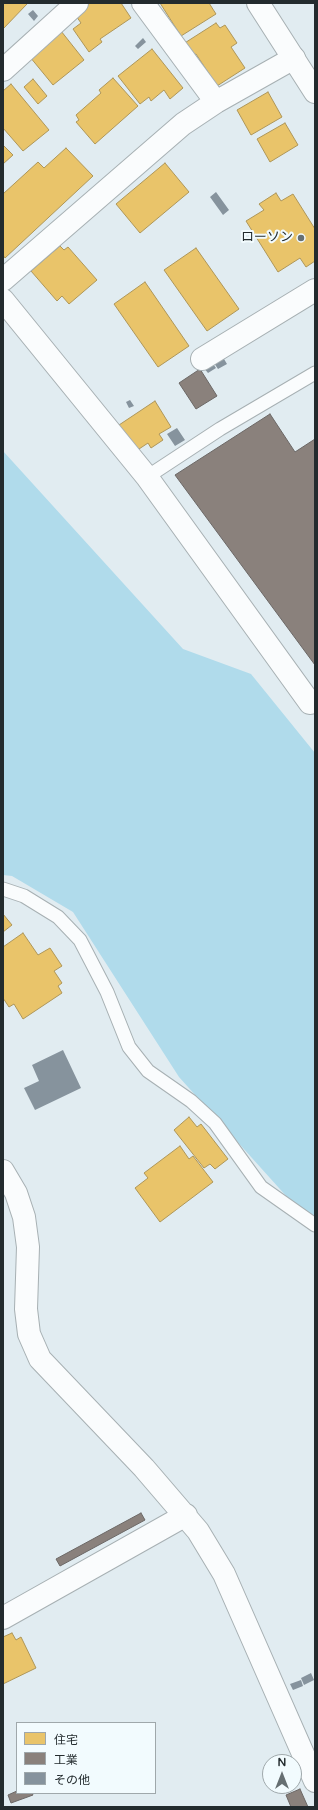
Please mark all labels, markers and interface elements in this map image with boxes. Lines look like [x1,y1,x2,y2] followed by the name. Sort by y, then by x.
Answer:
[241,230,293,246] place label: ローソン
[296,233,306,243] marker: ローソン
[16,1722,156,1794] legend
[54,1733,78,1747] text: 住宅
[54,1753,78,1767] text: 工業
[262,1754,302,1794] north arrow
[278,1756,286,1769] text: N
[54,1773,90,1787] text: その他

